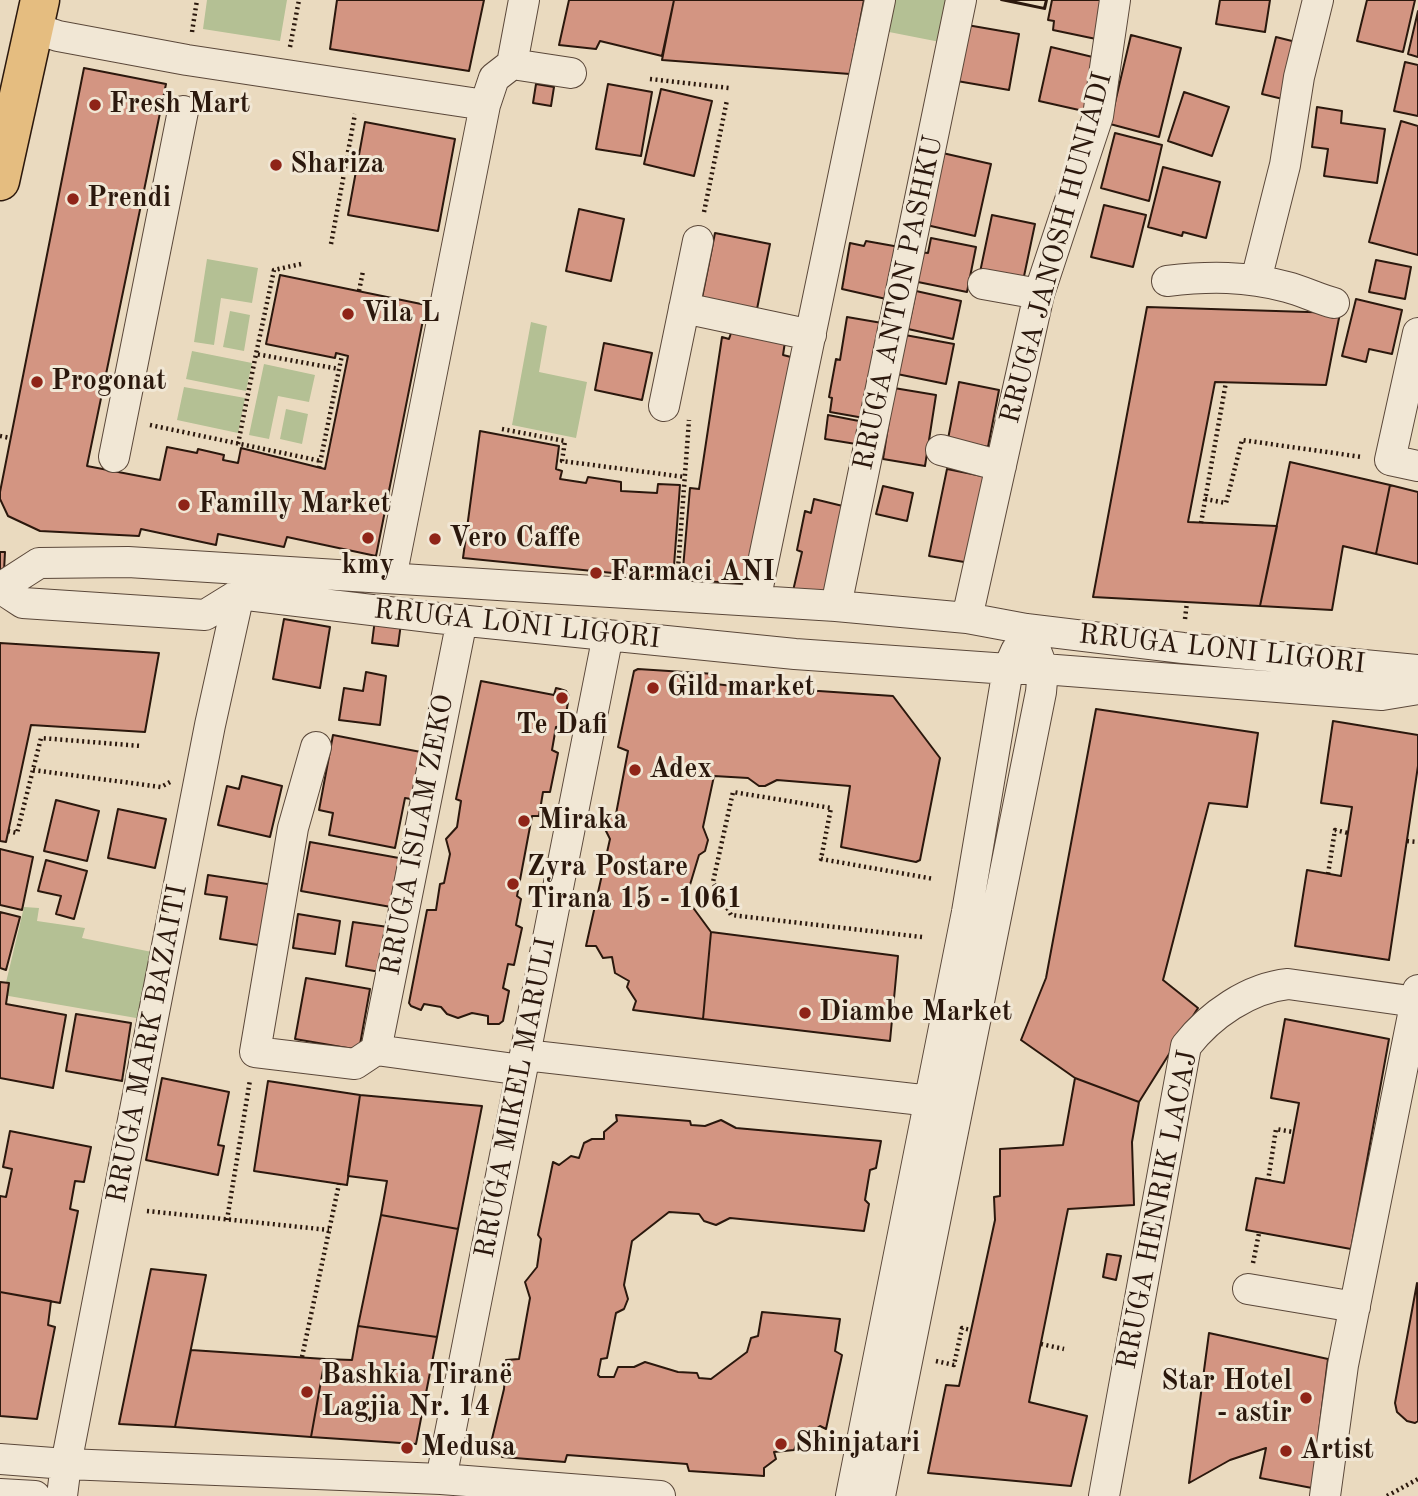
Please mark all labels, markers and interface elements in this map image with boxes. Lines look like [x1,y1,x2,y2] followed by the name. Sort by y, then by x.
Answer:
[994,69,1120,427] street label: RRUGA JANOSH HUNIADI
[109,88,250,122] place label: Fresh Mart
[87,97,103,113] marker: Fresh Mart
[847,133,951,473] street label: RRUGA ANTON PASHKU
[290,148,385,182] place label: Shariza
[268,157,284,173] marker: Shariza
[87,182,171,216] place label: Prendi
[65,191,81,207] marker: Prendi
[362,297,440,331] place label: Vila L
[340,306,356,322] marker: Vila L
[51,365,167,399] place label: Progonat
[29,374,45,390] marker: Progonat
[198,488,391,522] place label: Familly Market
[176,497,192,513] marker: Familly Market
[449,522,581,556] place label: Vero Caffe
[360,530,376,546] marker: kmy
[427,531,443,547] marker: Vero Caffe
[342,549,394,583] place label: kmy
[610,556,775,590] place label: Farmaci ANI
[588,565,604,581] marker: Farmaci ANI
[372,593,662,657] street label: RRUGA LONI LIGORI
[1077,618,1367,682] street label: RRUGA LONI LIGORI
[667,671,815,705] place label: Gild market
[645,680,661,696] marker: Gild market
[554,690,570,706] marker: Te Dafi
[374,692,462,978] street label: RRUGA ISLAM ZEKO
[516,709,608,743] place label: Te Dafi
[649,753,712,787] place label: Adex
[627,762,643,778] marker: Adex
[538,804,627,838] place label: Miraka
[516,813,532,829] marker: Miraka
[527,851,743,917] place label: Zyra Postare Tirana 15 - 1061
[505,876,521,892] marker: Zyra Postare Tirana 15 - 1061
[101,882,195,1206] street label: RRUGA MARK BAZAITI
[468,935,564,1261] street label: RRUGA MIKEL MARULI
[819,996,1012,1030] place label: Diambe Market
[797,1005,813,1021] marker: Diambe Market
[1111,1048,1205,1372] street label: RRUGA HENRIK LACAJ
[321,1359,512,1425] place label: Bashkia Tiranë Lagjia Nr. 14
[1161,1365,1292,1431] place label: Star Hotel - astir
[299,1384,315,1400] marker: Bashkia Tiranë Lagjia Nr. 14
[1298,1390,1314,1406] marker: Star Hotel - astir
[795,1427,920,1461] place label: Shinjatari
[421,1431,516,1465] place label: Medusa
[1300,1434,1374,1468] place label: Artist
[773,1436,789,1452] marker: Shinjatari
[399,1440,415,1456] marker: Medusa
[1278,1443,1294,1459] marker: Artist

